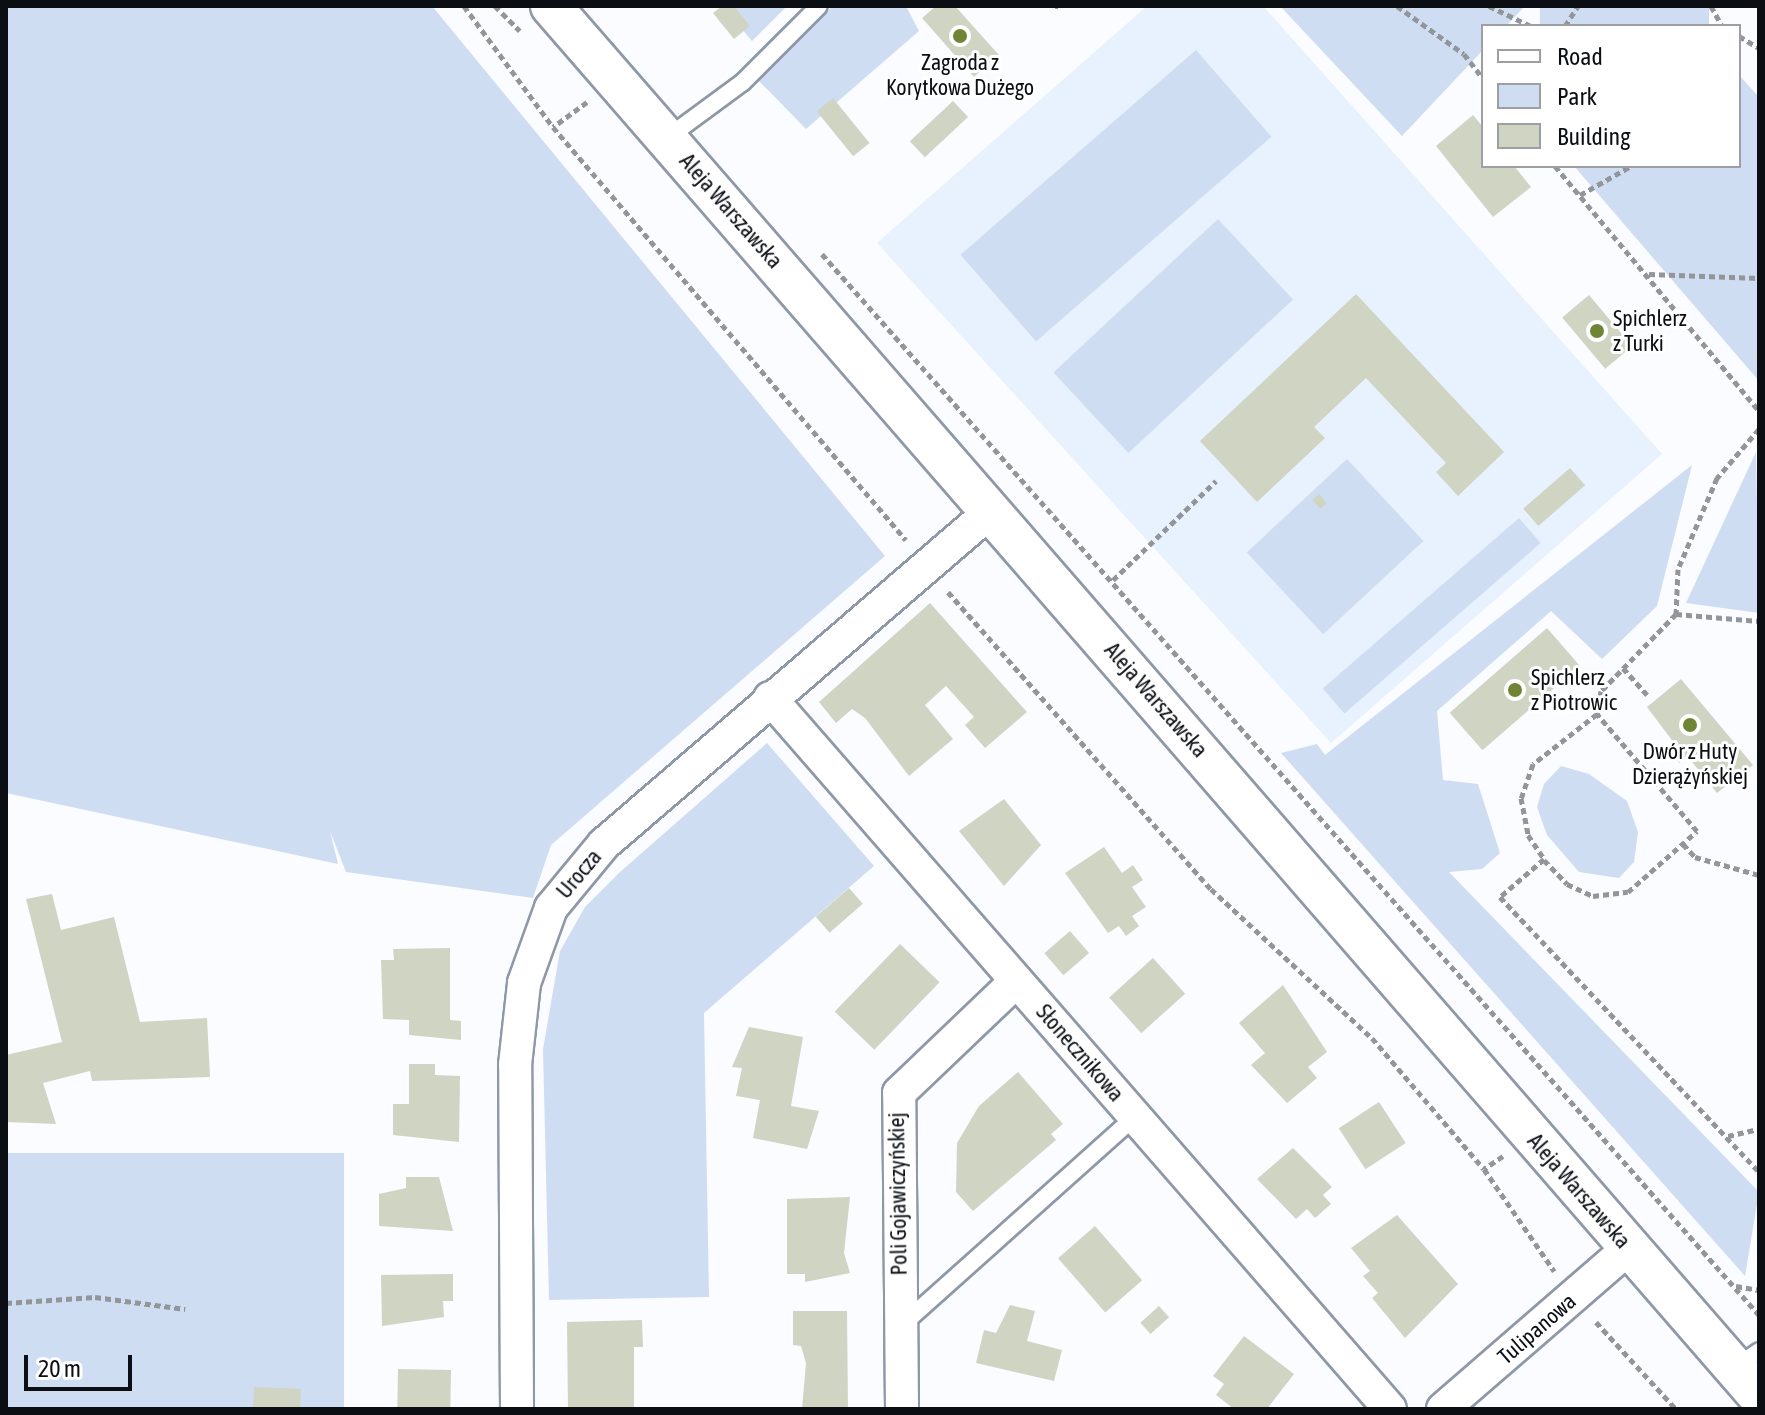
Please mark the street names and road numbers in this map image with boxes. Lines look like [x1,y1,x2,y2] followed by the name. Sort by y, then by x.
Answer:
[674,148,788,274] street label: Aleja Warszawska
[1099,637,1213,763] street label: Aleja Warszawska
[551,844,607,904] street label: Urocza
[1031,999,1129,1107] street label: Słonecznikowa
[883,1112,913,1276] street label: Poli Gojawiczyńskiej
[1522,1128,1636,1254] street label: Aleja Warszawska
[1493,1288,1581,1370] street label: Tulipanowa

